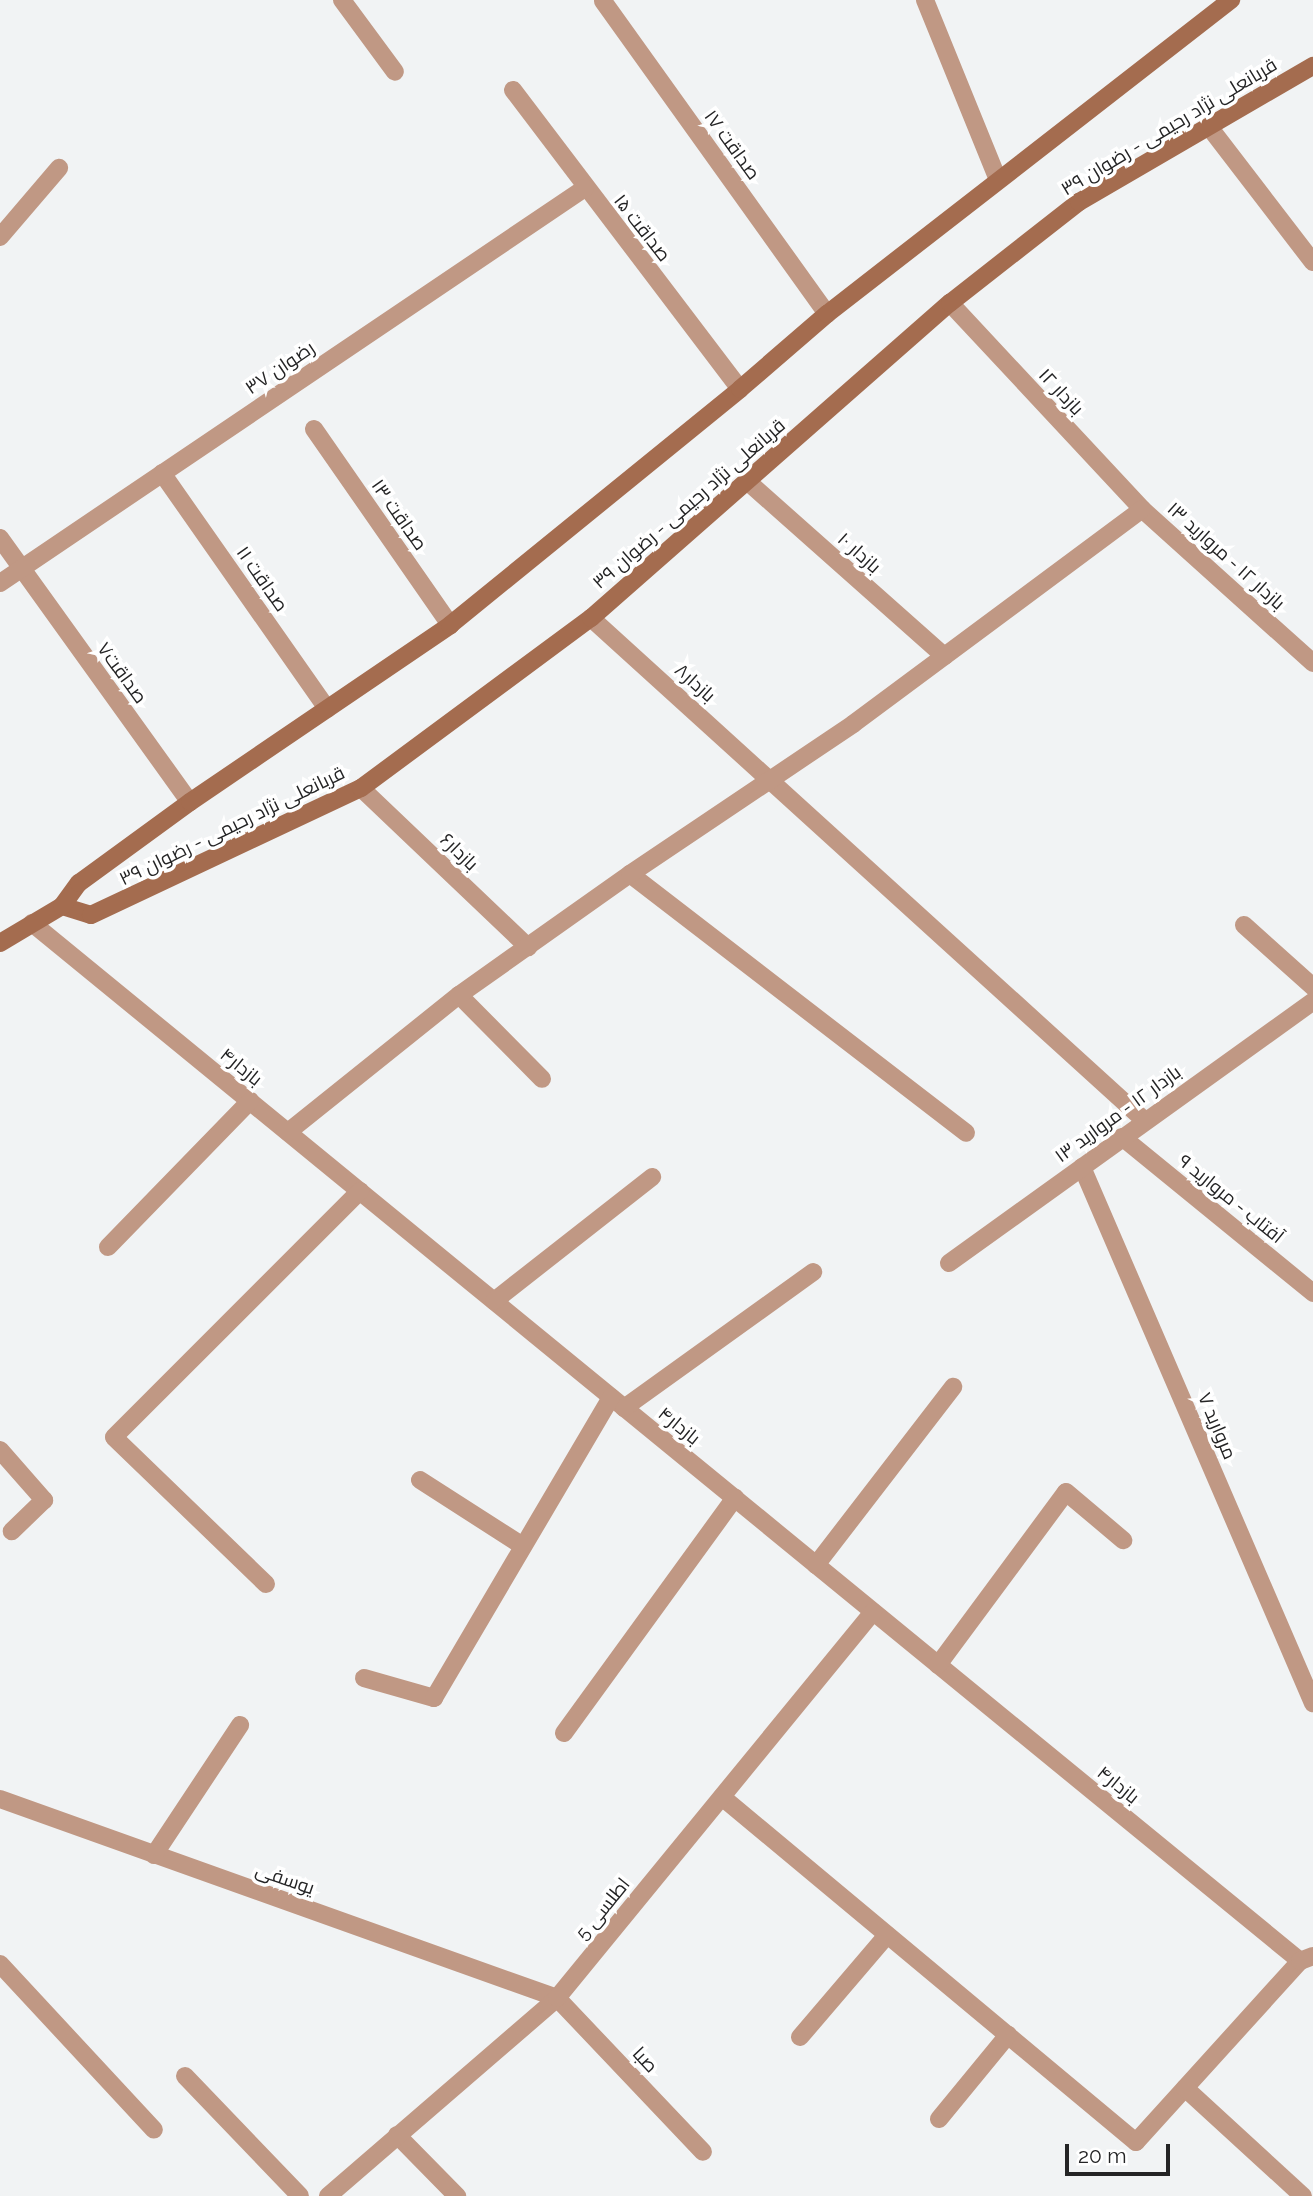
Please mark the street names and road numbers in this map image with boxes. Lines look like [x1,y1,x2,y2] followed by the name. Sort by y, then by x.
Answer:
[1057,53,1281,201] street label: قربانعلی نژاد رحیمی - رضوان ۳۹
[699,106,765,184] street label: صداقت ۱۷
[609,190,675,266] street label: صداقت ۱۵
[241,336,319,400] street label: رضوان ۳۷
[1034,364,1088,420] street label: بازدار ۱۲
[588,414,790,594] street label: قربانعلی نژاد رحیمی - رضوان ۳۹
[366,475,432,555] street label: صداقت ۱۳
[1162,497,1290,615] street label: بازدار ۱۲ - مروارید ۱۳
[833,528,885,578] street label: بازدار ۱۰
[231,542,293,616] street label: صداقت ۱۱
[92,638,152,708] street label: صداقت۷
[670,659,720,707] street label: بازدار۸
[116,761,348,891] street label: قربانعلی نژاد رحیمی - رضوان ۳۹
[435,829,483,875] street label: بازدار۶
[215,1043,267,1091] street label: بازدار۴
[1050,1061,1186,1167] street label: بازدار ۱۲ - مروارید ۱۳
[1174,1150,1288,1248] street label: آفتاب - مروارید ۹
[1193,1389,1241,1463] street label: مروارید ۷
[653,1402,705,1450] street label: بازدار۴
[1092,1761,1144,1809] street label: بازدار۴
[253,1858,317,1900] street label: یوسفی
[571,1873,635,1945] street label: اطلسی 5
[628,2042,662,2078] street label: صبا

